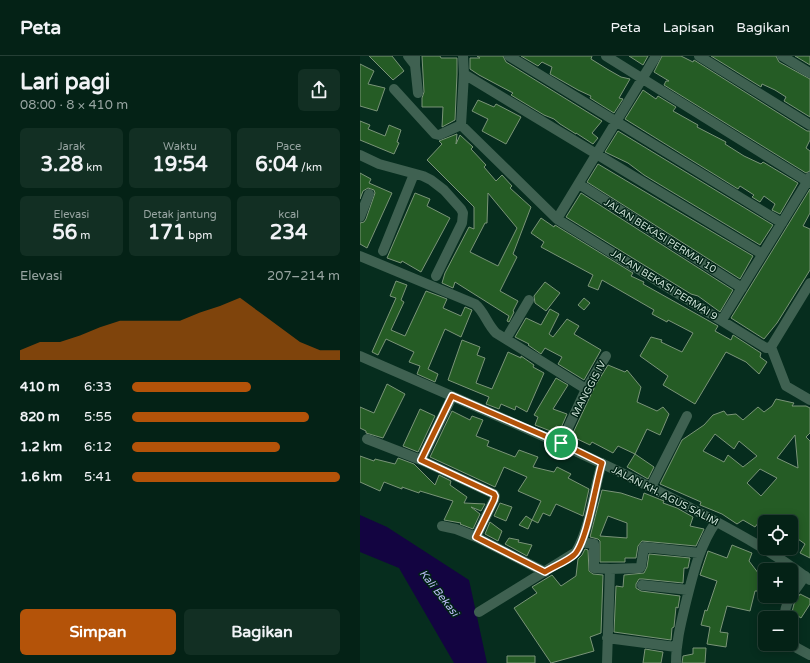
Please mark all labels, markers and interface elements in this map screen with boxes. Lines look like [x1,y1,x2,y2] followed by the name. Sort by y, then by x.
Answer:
[20,17,61,39] text: Peta
[610,19,641,36] text: Peta
[663,19,714,36] text: Lapisan
[736,19,790,36] text: Bagikan
[20,69,110,95] text: Lari pagi
[298,69,340,111] button: share
[20,97,128,113] text: 08:00 · 8 × 410 m
[57,140,85,153] text: Jarak
[163,140,197,153] text: Waktu
[276,140,301,153] text: Pace
[40,153,83,177] text: 3.28
[152,153,208,177] text: 19:54
[255,153,298,177] text: 6:04
[83,161,102,174] text: km
[298,161,322,174] text: /km
[602,196,718,276] street label: JALAN BEKASI PERMAI 10
[53,208,89,221] text: Elevasi
[143,208,217,221] text: Detak jantung
[278,208,299,221] text: kcal
[52,221,77,245] text: 56
[148,221,185,245] text: 171
[270,221,308,245] text: 234
[77,229,90,242] text: m
[185,229,212,242] text: bpm
[608,247,720,323] street label: JALAN BEKASI PERMAI 9
[20,268,62,284] text: Elevasi
[267,268,340,284] text: 207–214 m
[569,359,609,419] street label: MANGGIS IV
[20,379,60,395] text: 410 m
[84,379,112,395] text: 6:33
[20,409,60,425] text: 820 m
[84,409,112,425] text: 5:55
[544,426,578,460] pin
[550,432,572,454] icon: arrive
[20,439,62,455] text: 1.2 km
[84,439,112,455] text: 6:12
[610,464,720,528] street label: JALAN KH. AGUS SALIM
[20,469,62,485] text: 1.6 km
[84,469,112,485] text: 5:41
[758,515,798,651] map controls
[758,515,798,555] button: locate
[758,563,798,603] button: +
[417,567,462,620] water label: Kali Bekasi
[20,609,176,655] button: Simpan
[184,609,340,655] button: Bagikan
[758,611,798,651] button: −

